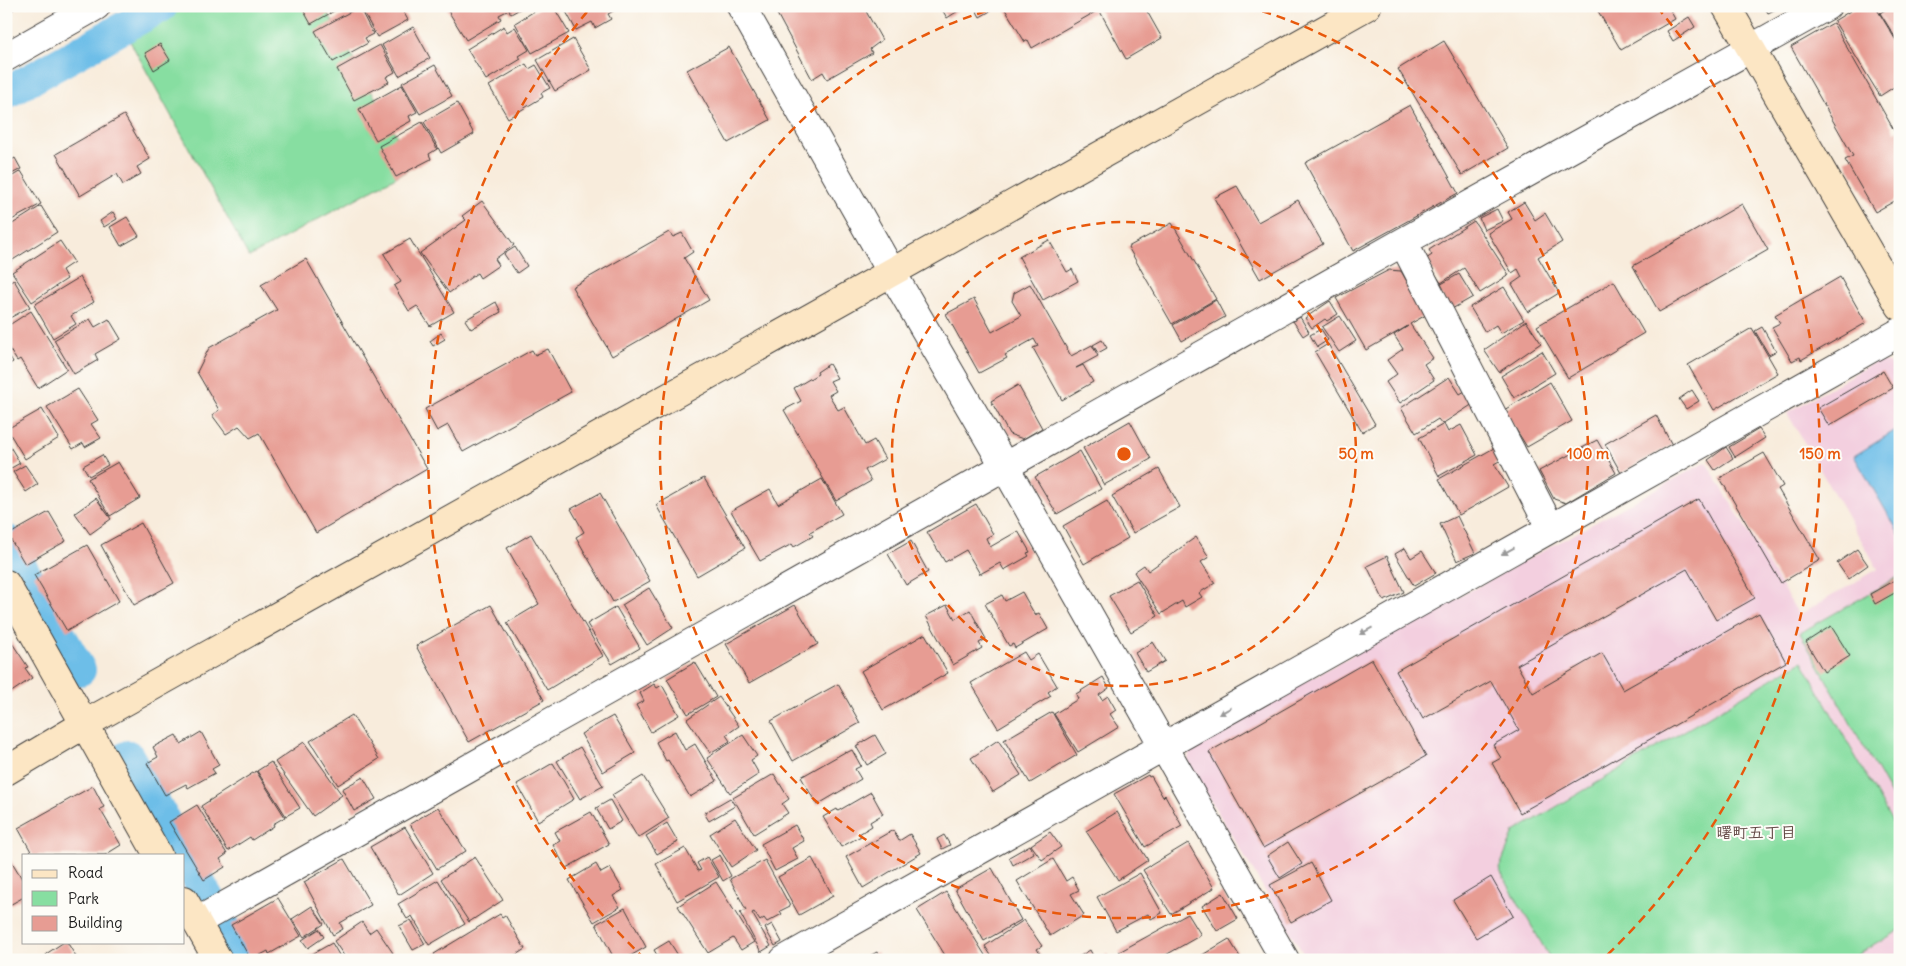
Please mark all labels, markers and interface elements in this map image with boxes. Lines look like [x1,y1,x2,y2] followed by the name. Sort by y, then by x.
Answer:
[1338,444,1374,463] text: 50 m
[1567,444,1609,463] text: 100 m
[1799,444,1841,463] text: 150 m
[1115,445,1133,463] centre of rings
[1501,547,1514,556] one-way arrow
[1359,627,1373,636] one-way arrow
[1218,707,1231,716] one-way arrow
[1716,822,1796,842] district label: 曙町五丁目
[22,854,185,944] legend
[68,863,103,882] text: Road
[68,889,99,908] text: Park
[68,913,123,932] text: Building

